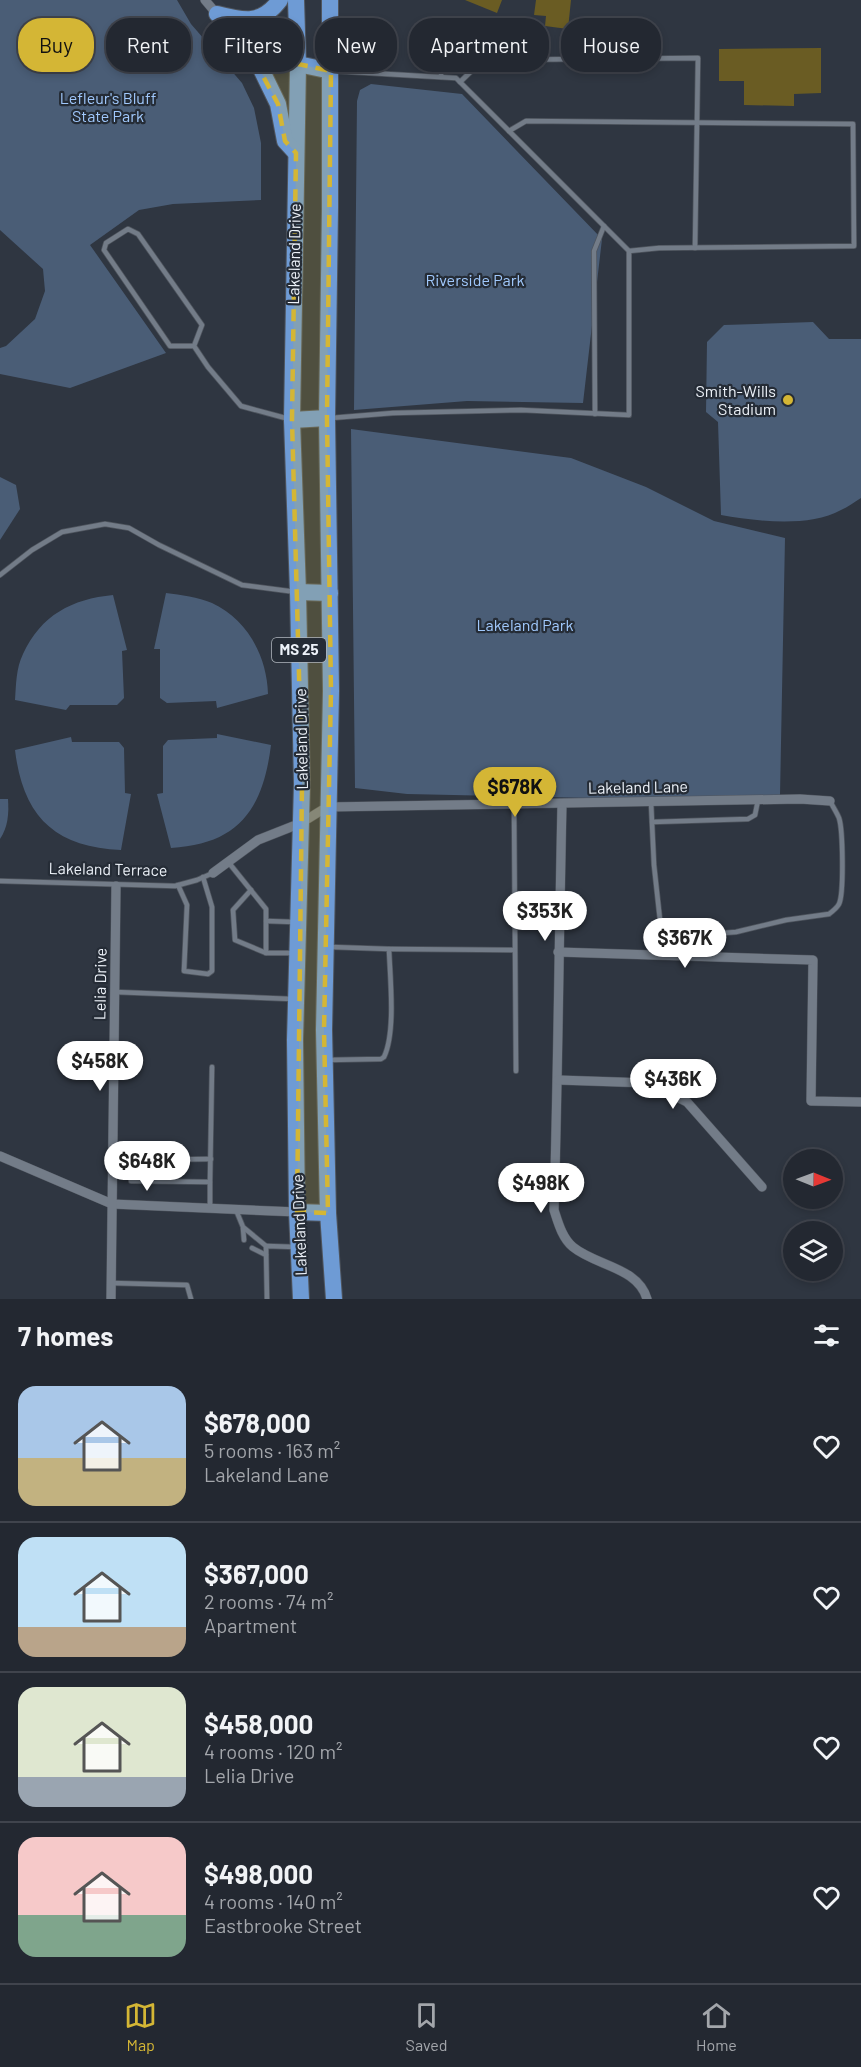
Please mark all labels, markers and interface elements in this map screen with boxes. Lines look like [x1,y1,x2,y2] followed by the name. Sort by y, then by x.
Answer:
[18,18,94,72] chip: Buy
[106,18,191,72] chip: Rent
[203,18,303,72] chip: Filters
[315,18,397,72] chip: New
[409,18,549,72] chip: Apartment
[561,18,661,72] chip: House
[60,88,157,125] park label: Lefleur's Bluff State Park
[283,203,304,305] street label: Lakeland Drive
[425,270,525,289] park label: Riverside Park
[696,381,776,418] place label: Smith-Wills Stadium
[781,393,795,407] marker: Smith-Wills Stadium
[476,615,574,634] park label: Lakeland Park
[272,638,326,662] road number: MS 25
[290,688,311,790] street label: Lakeland Drive
[473,767,557,818] pin: $678K
[487,774,543,798] text: $678K
[588,776,688,797] street label: Lakeland Lane
[48,858,168,879] street label: Lakeland Terrace
[503,891,587,942] pin: $353K
[517,898,573,922] text: $353K
[643,918,727,969] pin: $367K
[657,925,713,949] text: $367K
[89,948,110,1020] street label: Lelia Drive
[58,1041,142,1092] pin: $458K
[71,1048,129,1072] text: $458K
[631,1059,715,1110] pin: $436K
[644,1066,702,1090] text: $436K
[105,1141,189,1192] pin: $648K
[118,1148,176,1172] text: $648K
[783,1149,843,1209] north arrow
[783,1149,843,1281] map controls
[499,1163,583,1214] pin: $498K
[512,1170,570,1194] text: $498K
[287,1174,310,1276] street label: Lakeland Drive
[783,1221,843,1281] button: layers
[810,1319,843,1352] icon: filters
[18,1320,113,1351] text: 7 homes
[204,1407,310,1438] text: $678,000
[66,1410,138,1482] icon: home
[810,1430,843,1463] icon: heart
[204,1438,340,1462] text: 5 rooms · 163 m²
[204,1462,329,1486] text: Lakeland Lane
[204,1558,309,1589] text: $367,000
[66,1561,138,1633] icon: home
[810,1581,843,1614] icon: heart
[204,1589,334,1613] text: 2 rooms · 74 m²
[204,1613,297,1637] text: Apartment
[204,1708,313,1739] text: $458,000
[66,1711,138,1783] icon: home
[810,1731,843,1764] icon: heart
[204,1739,342,1763] text: 4 rooms · 120 m²
[204,1763,295,1787] text: Lelia Drive
[204,1858,313,1889] text: $498,000
[66,1861,138,1933] icon: home
[810,1881,843,1914] icon: heart
[204,1889,343,1913] text: 4 rooms · 140 m²
[204,1913,362,1937] text: Eastbrooke Street
[124,1999,157,2054] tab: Map
[406,1999,448,2054] tab: Saved
[696,1999,737,2054] tab: Home

